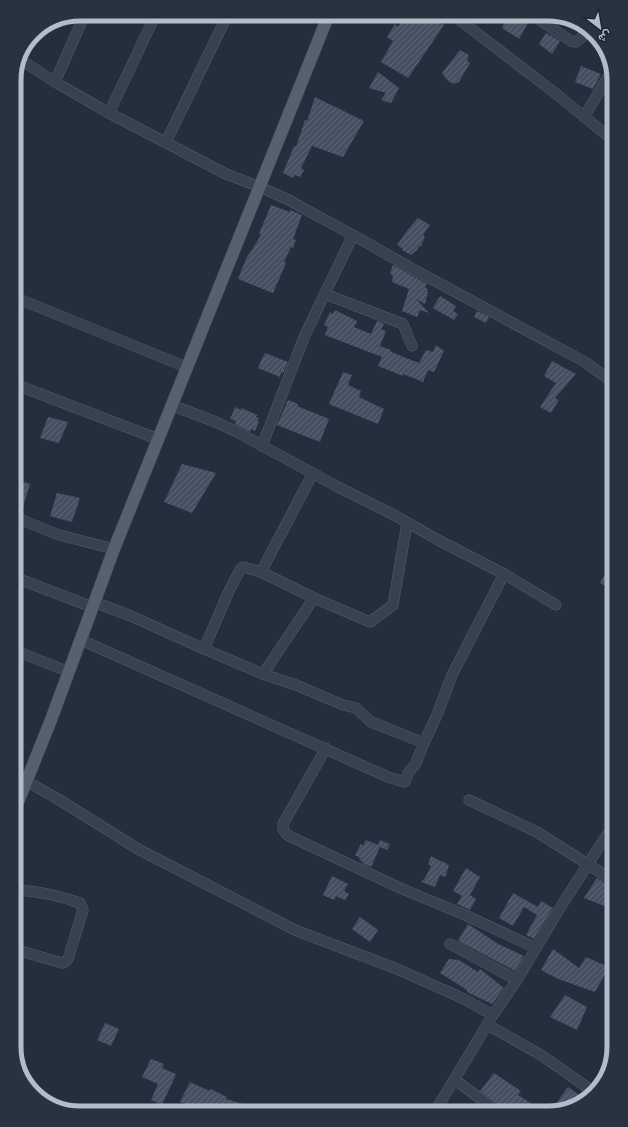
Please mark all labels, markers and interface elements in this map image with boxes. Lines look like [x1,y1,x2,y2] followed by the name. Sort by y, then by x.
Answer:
[580,8,620,48] north arrow
[596,27,614,46] text: ش

